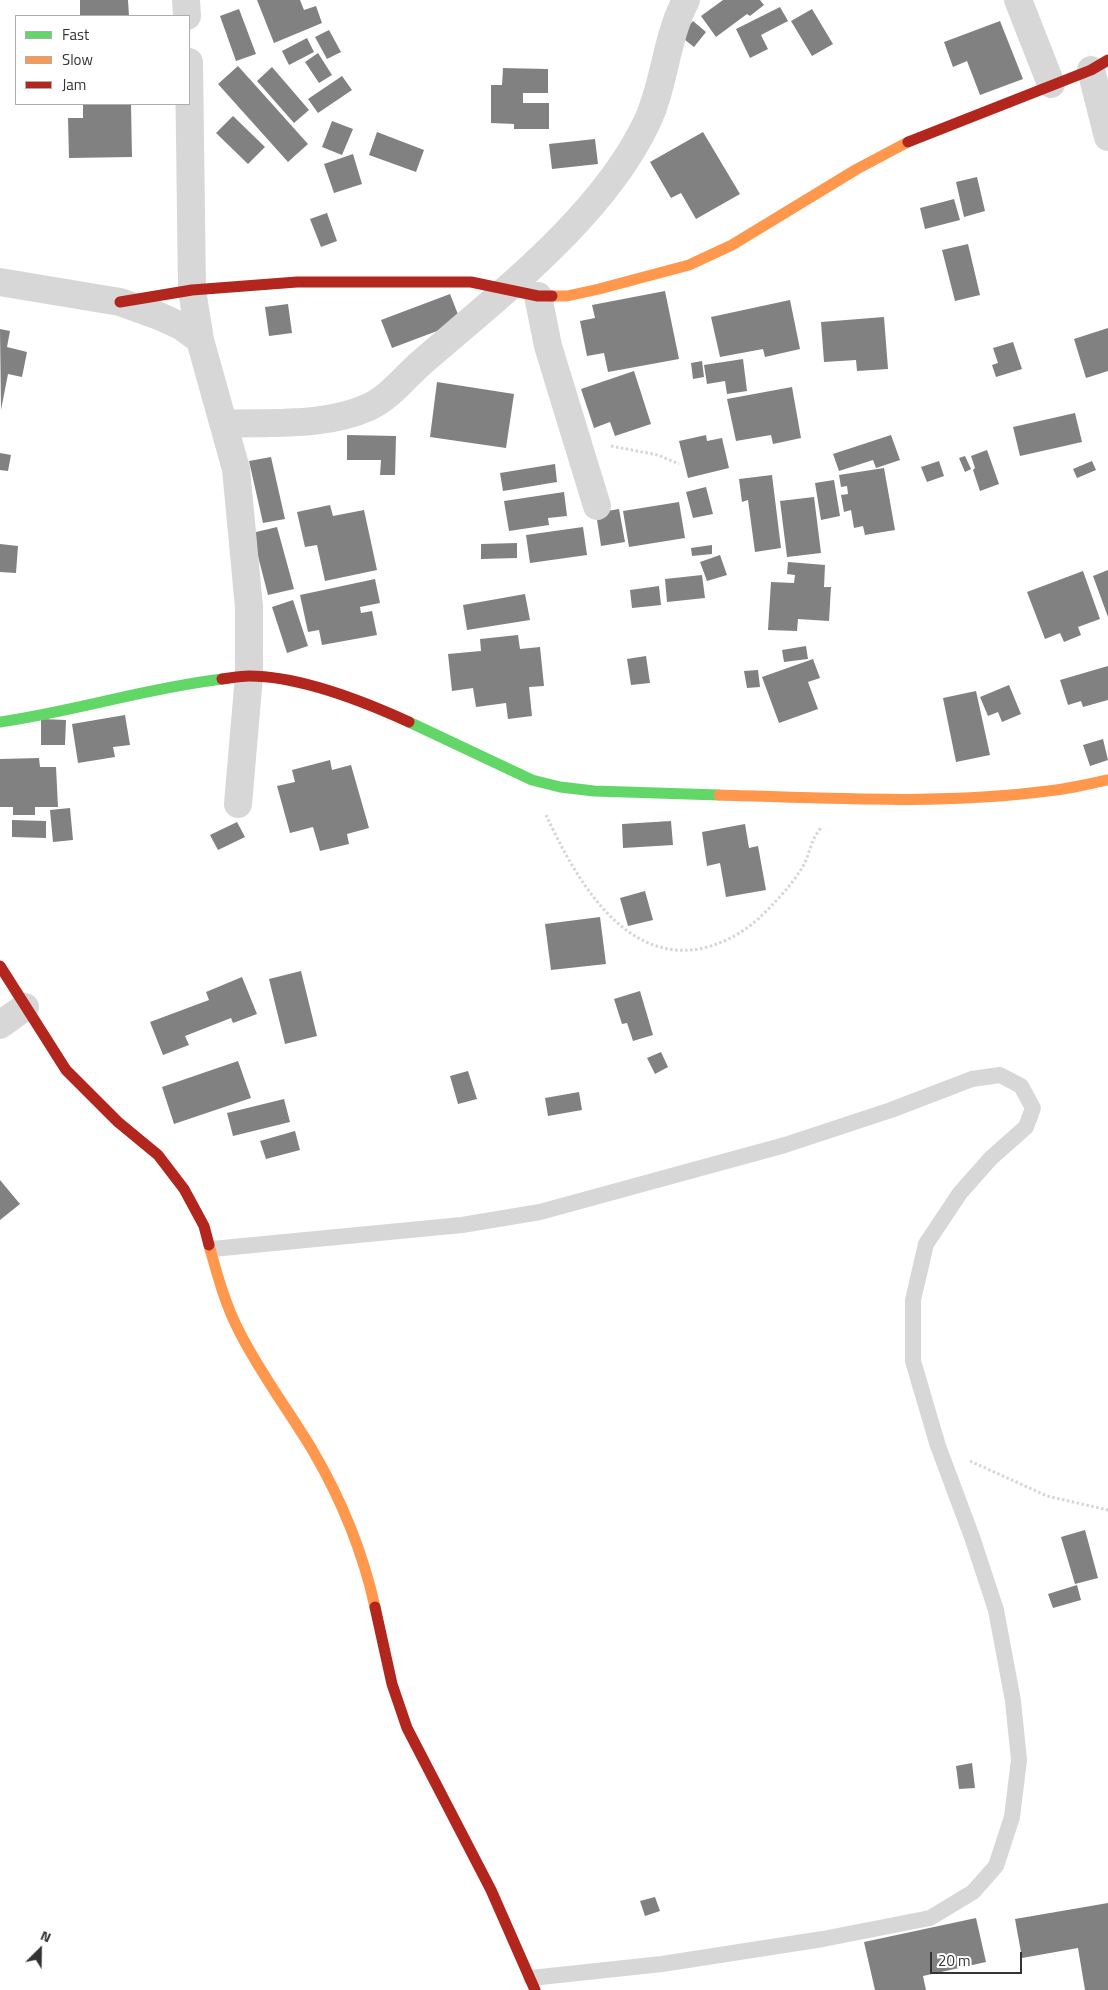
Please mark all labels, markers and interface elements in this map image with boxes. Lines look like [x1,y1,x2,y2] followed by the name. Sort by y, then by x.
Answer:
[15,15,190,105] legend
[62,23,89,46] text: Fast
[62,48,93,71] text: Slow
[62,73,86,96] text: Jam
[37,1924,55,1947] text: N
[15,1925,65,1975] north arrow
[933,1942,1026,1974] scale bar
[938,1949,971,1972] text: 20 m

